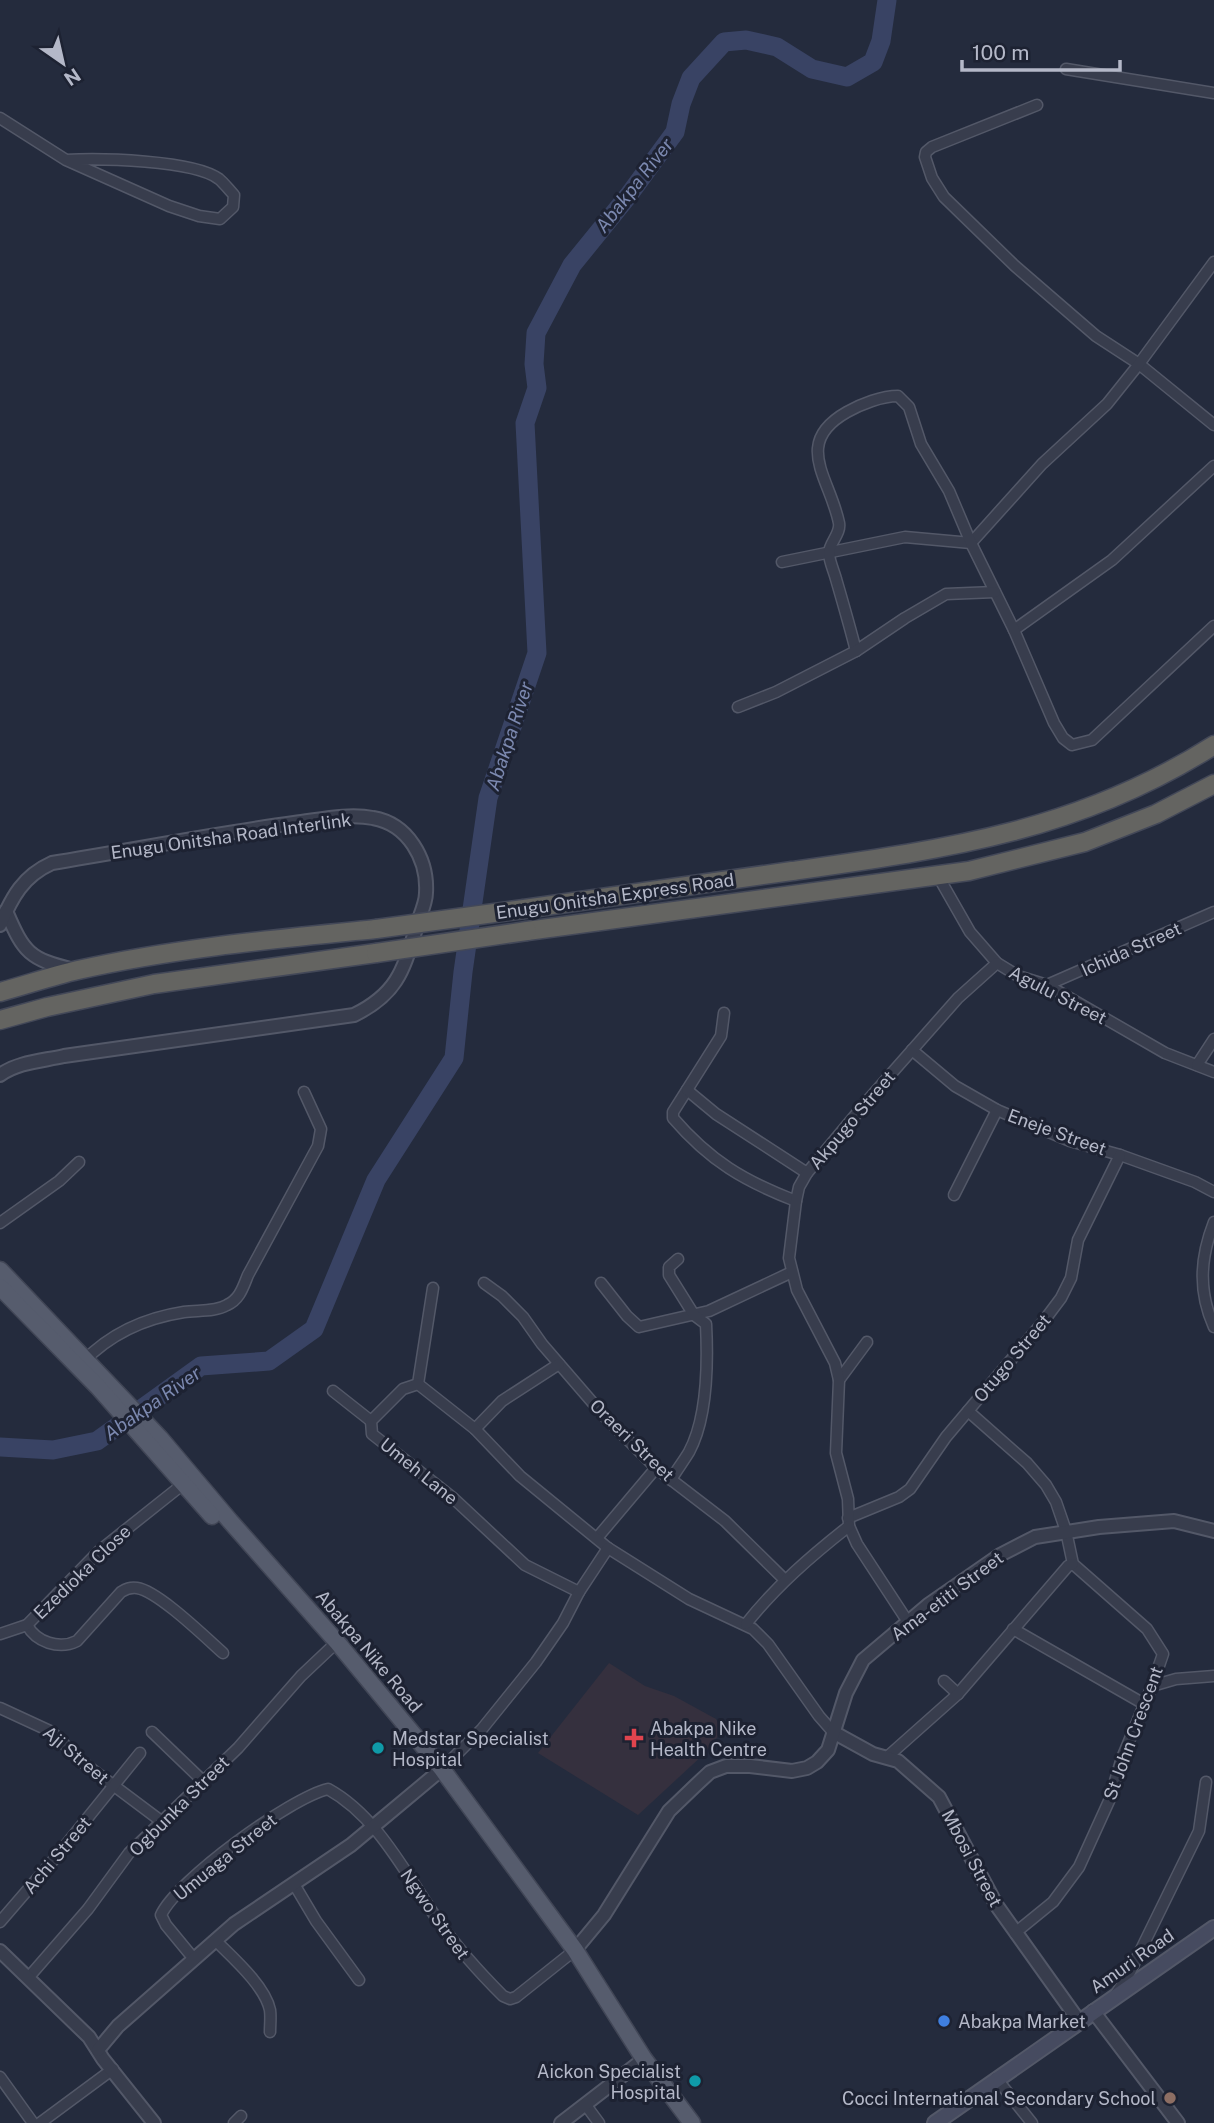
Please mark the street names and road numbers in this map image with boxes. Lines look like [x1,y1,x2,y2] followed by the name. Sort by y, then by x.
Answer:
[109,809,353,863] street label: Enugu Onitsha Road Interlink
[495,869,735,923] street label: Enugu Onitsha Express Road
[1078,918,1184,980] street label: Ichida Street
[1006,961,1110,1029] street label: Agulu Street
[805,1067,899,1173] street label: Akpugo Street
[1005,1104,1109,1160] street label: Eneje Street
[969,1310,1055,1406] street label: Otugo Street
[586,1395,678,1485] street label: Oraeri Street
[376,1433,462,1509] street label: Umeh Lane
[29,1520,135,1624] street label: Ezedioka Close
[887,1547,1007,1645] street label: Ama-etiti Street
[312,1586,426,1716] street label: Abakpa Nike Road
[1099,1663,1167,1803] street label: St John Crescent
[39,1722,113,1788] street label: Aji Street
[125,1752,233,1860] street label: Ogbunka Street
[938,1806,1006,1910] street label: Mbosi Street
[169,1809,281,1905] street label: Umuaga Street
[19,1812,95,1898] street label: Achi Street
[396,1865,474,1963] street label: Ngwo Street
[1086,1924,1178,1998] street label: Amuri Road

